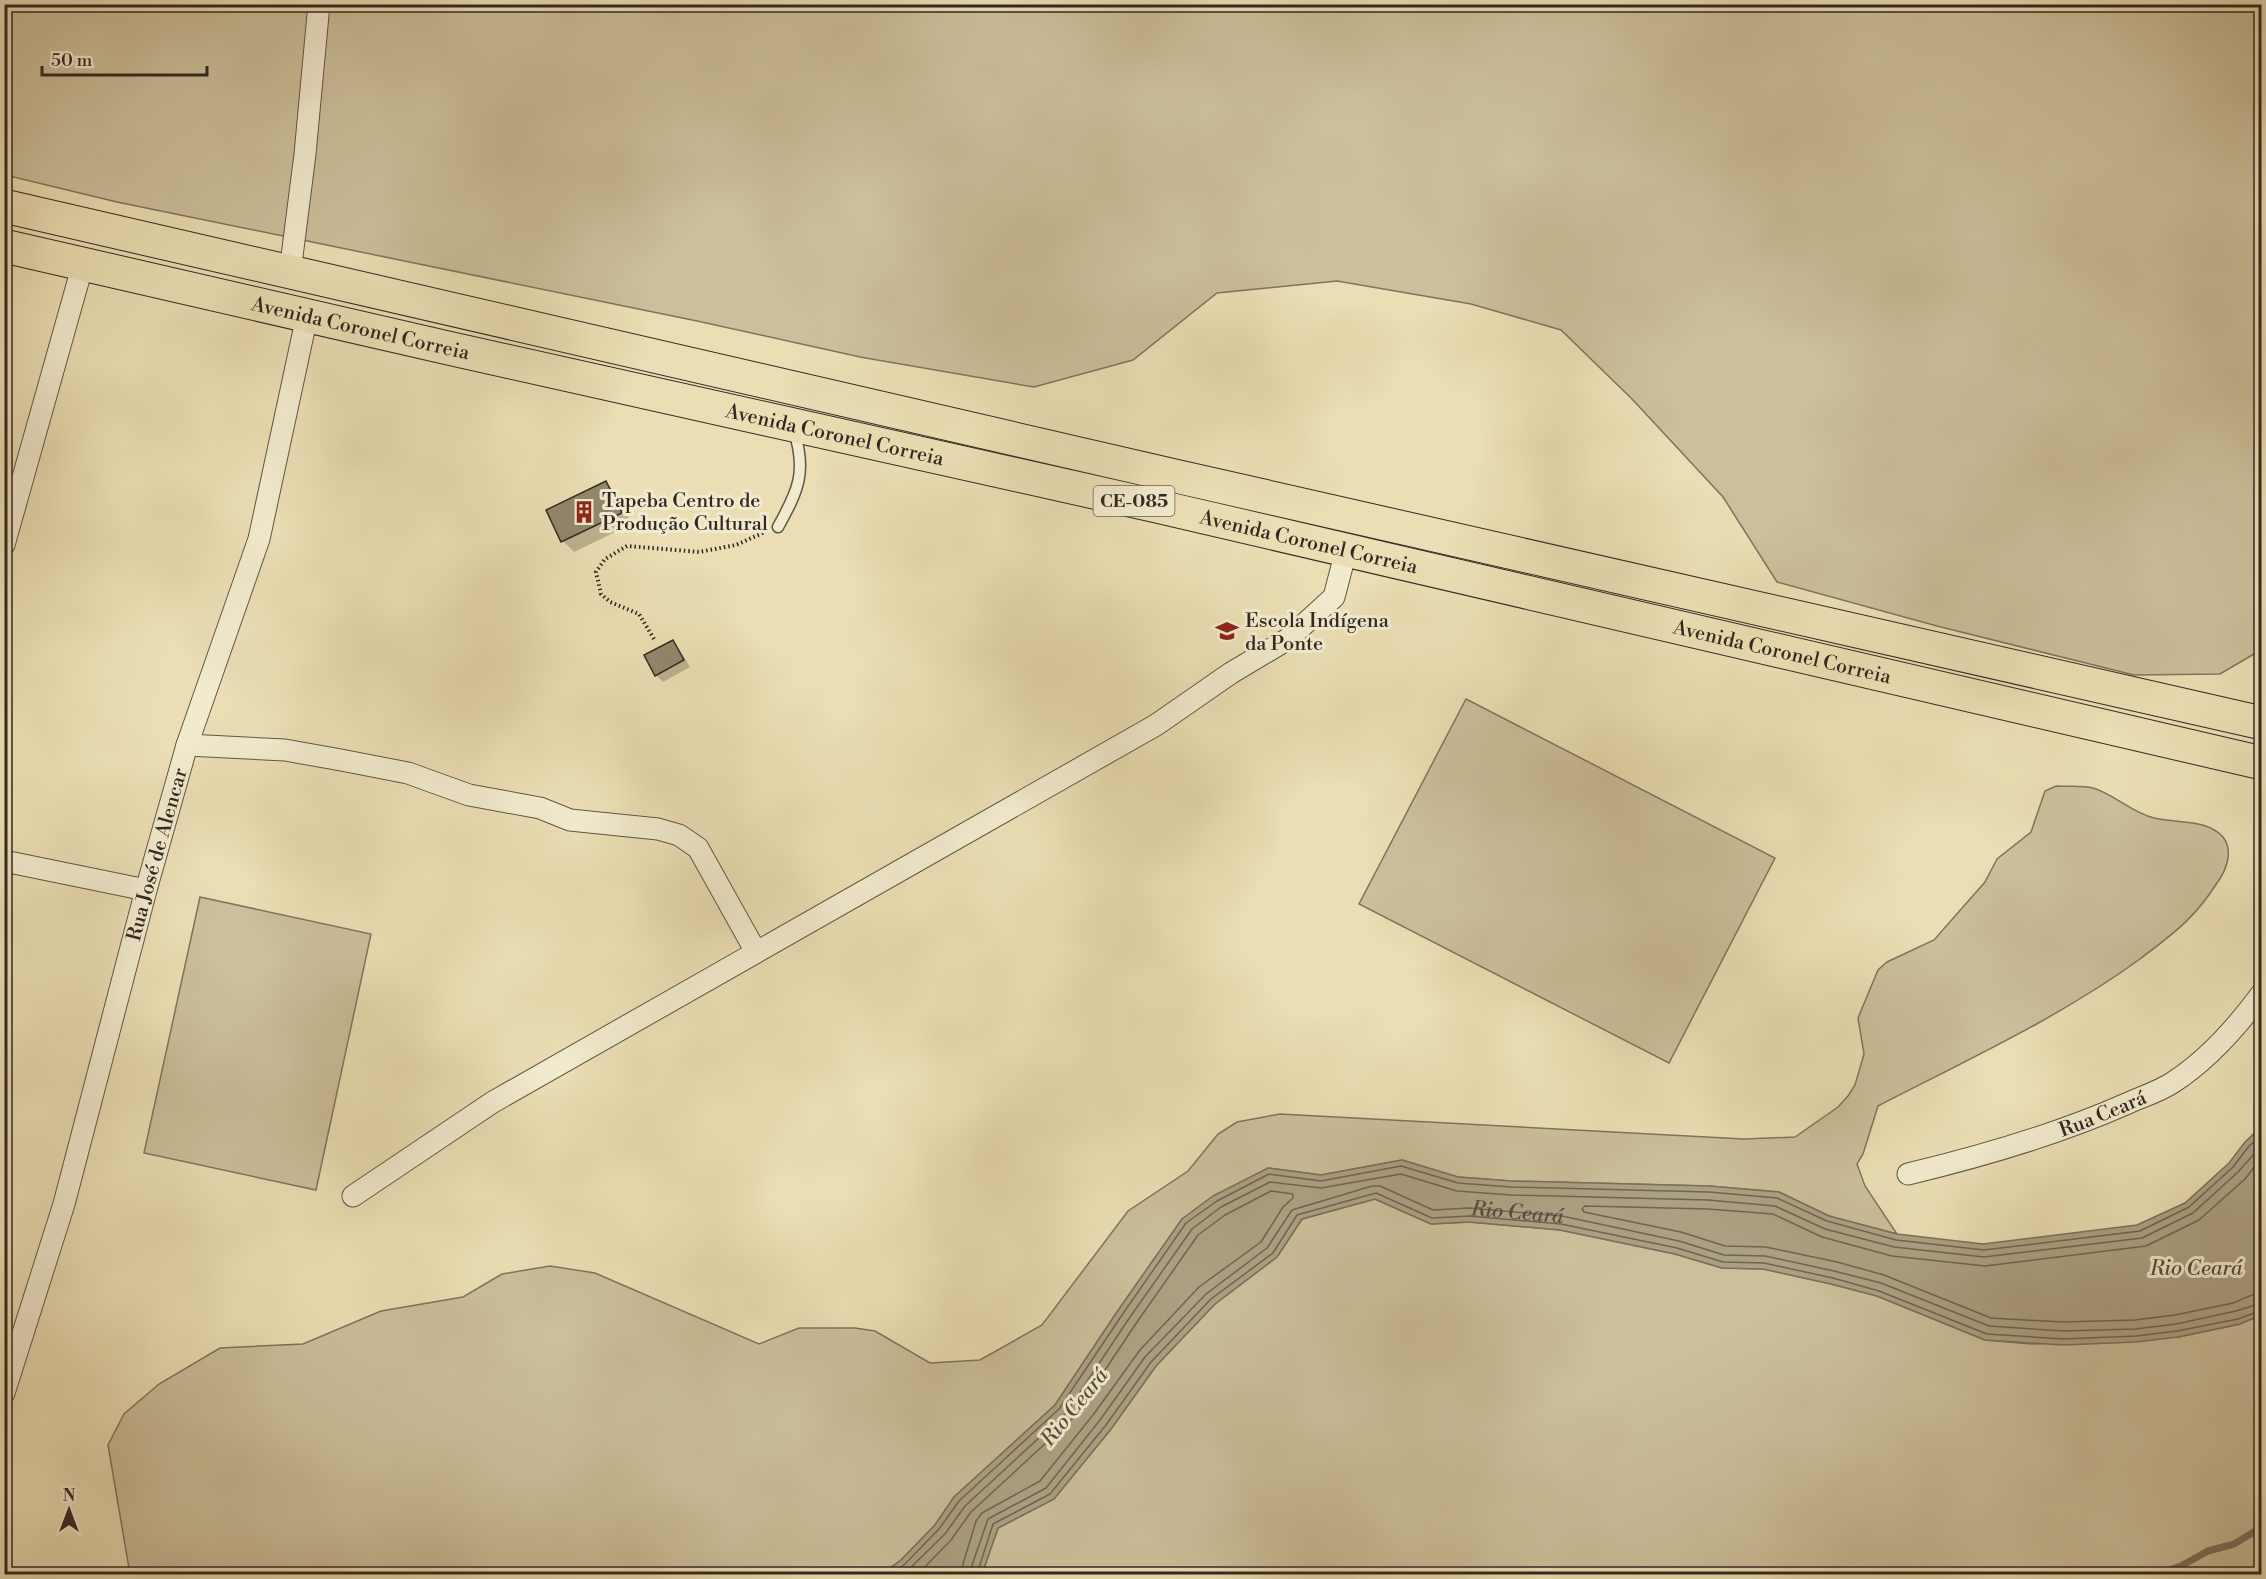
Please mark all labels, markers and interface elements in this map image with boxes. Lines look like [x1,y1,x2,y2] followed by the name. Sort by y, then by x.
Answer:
[42,39,207,77] scale bar
[51,49,93,72] text: 50 m
[248,292,473,367] street label: Avenida Coronel Correia
[722,399,947,472] street label: Avenida Coronel Correia
[1094,486,1174,516] road number: CE-085
[602,489,768,537] place label: Tapeba Centro de Produção Cultural
[571,499,597,525] building icon: Tapeba Centro de Produção Cultural
[1196,505,1421,581] street label: Avenida Coronel Correia
[1245,609,1390,657] place label: Escola Indígena da Ponte
[1670,615,1894,691] street label: Avenida Coronel Correia
[1214,618,1240,644] school or university icon: Escola Indígena da Ponte
[122,765,194,944] street label: Rua José de Alencar
[2056,1085,2151,1143] street label: Rua Ceará
[1469,1196,1565,1230] water label: Rio Ceará
[2149,1256,2243,1282] water label: Rio Ceará
[1035,1363,1114,1453] water label: Rio Ceará
[39,1480,99,1540] north arrow
[63,1486,76,1506] text: N

